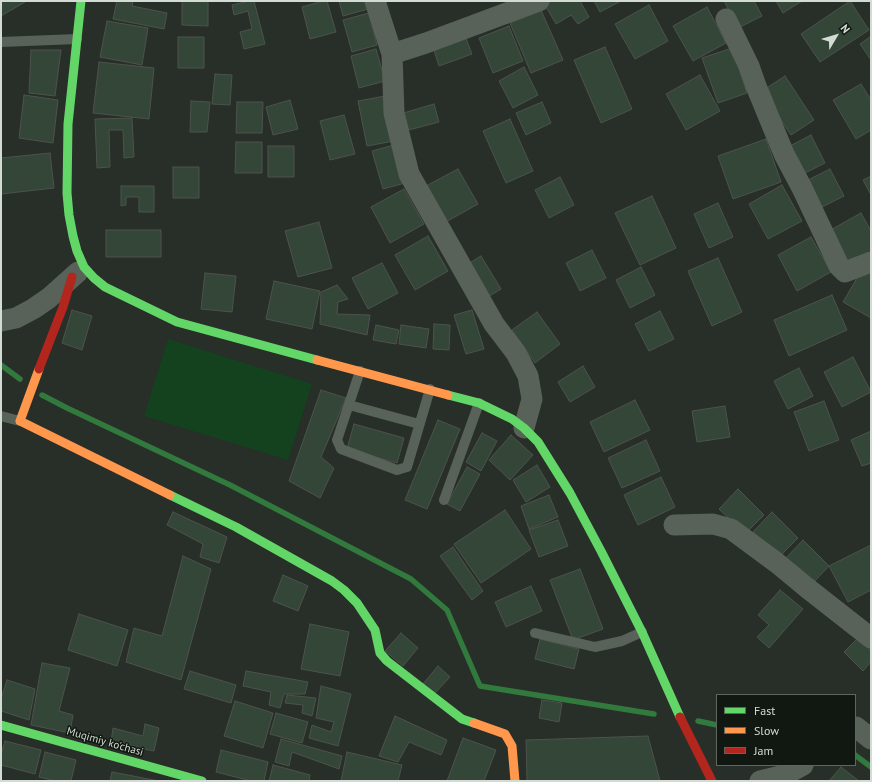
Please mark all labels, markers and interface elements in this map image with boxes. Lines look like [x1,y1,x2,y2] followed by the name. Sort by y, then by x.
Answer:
[816,16,856,56] north arrow
[838,21,853,36] text: N
[716,694,856,766] legend
[754,703,775,718] text: Fast
[754,723,779,738] text: Slow
[65,725,145,759] street label: Muqimiy ko'chasi
[754,743,773,758] text: Jam

